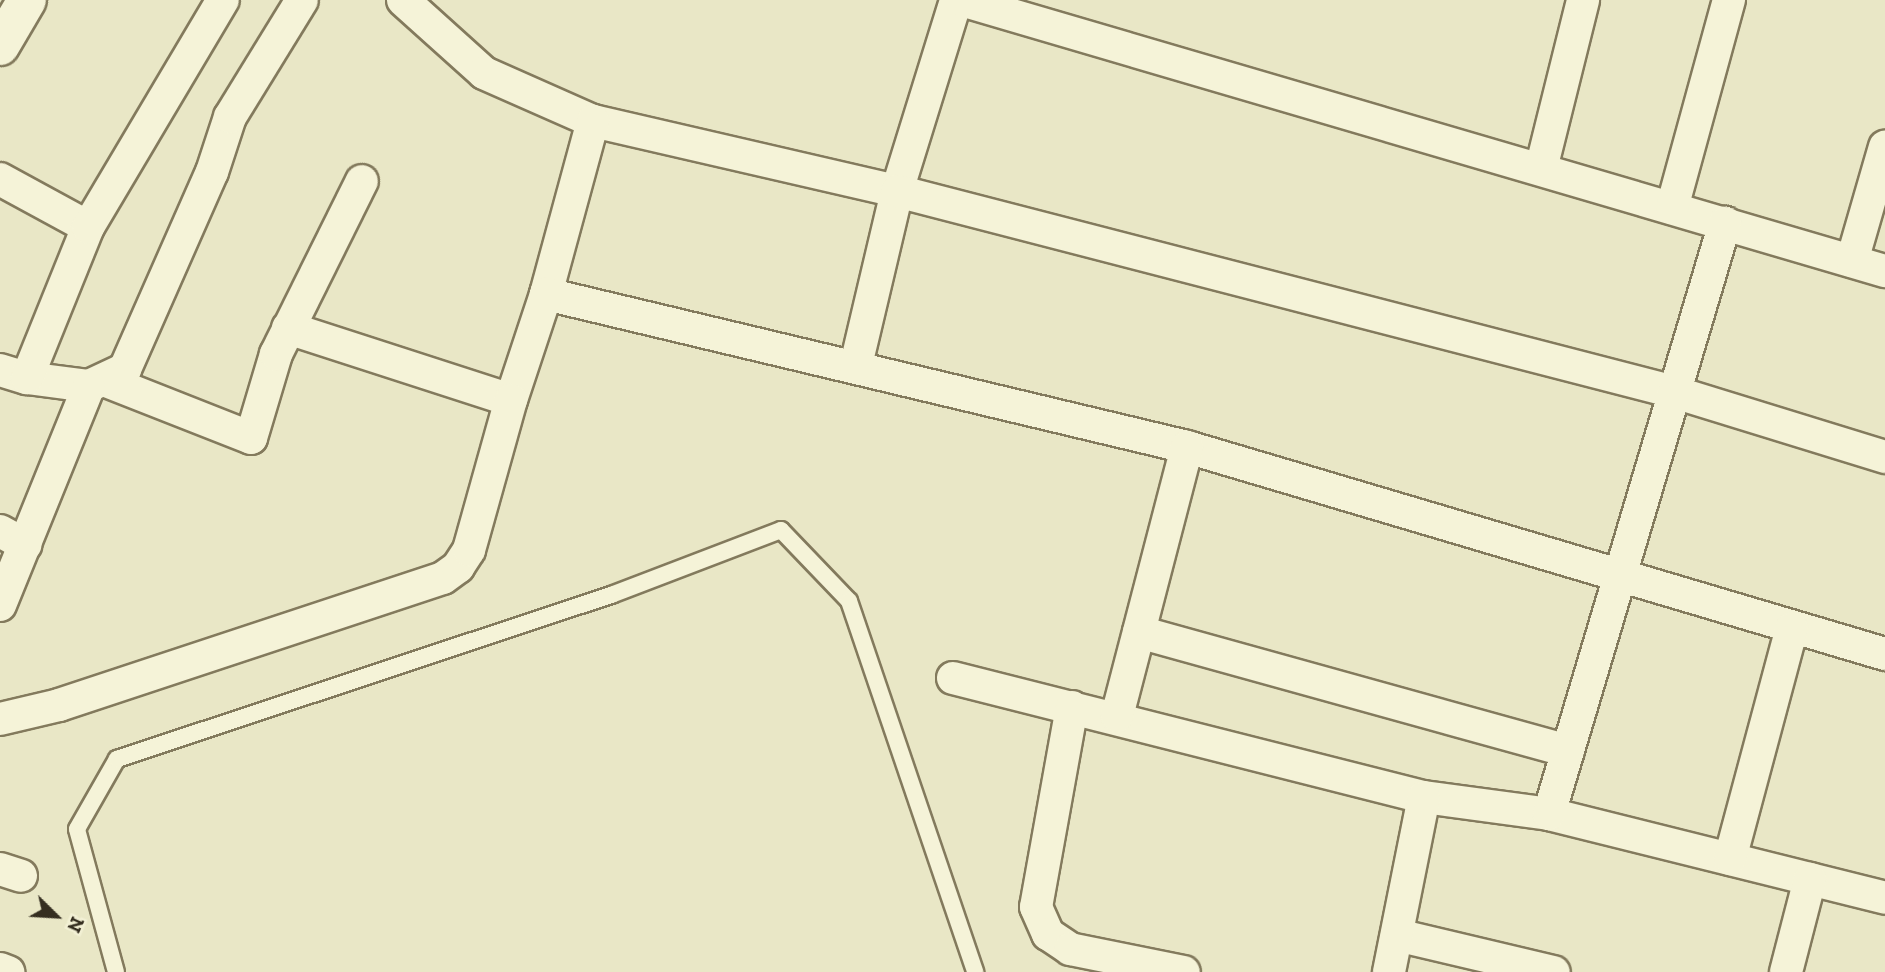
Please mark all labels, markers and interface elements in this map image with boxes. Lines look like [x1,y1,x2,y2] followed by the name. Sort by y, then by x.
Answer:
[21,881,91,951] north arrow
[62,913,89,936] text: N

